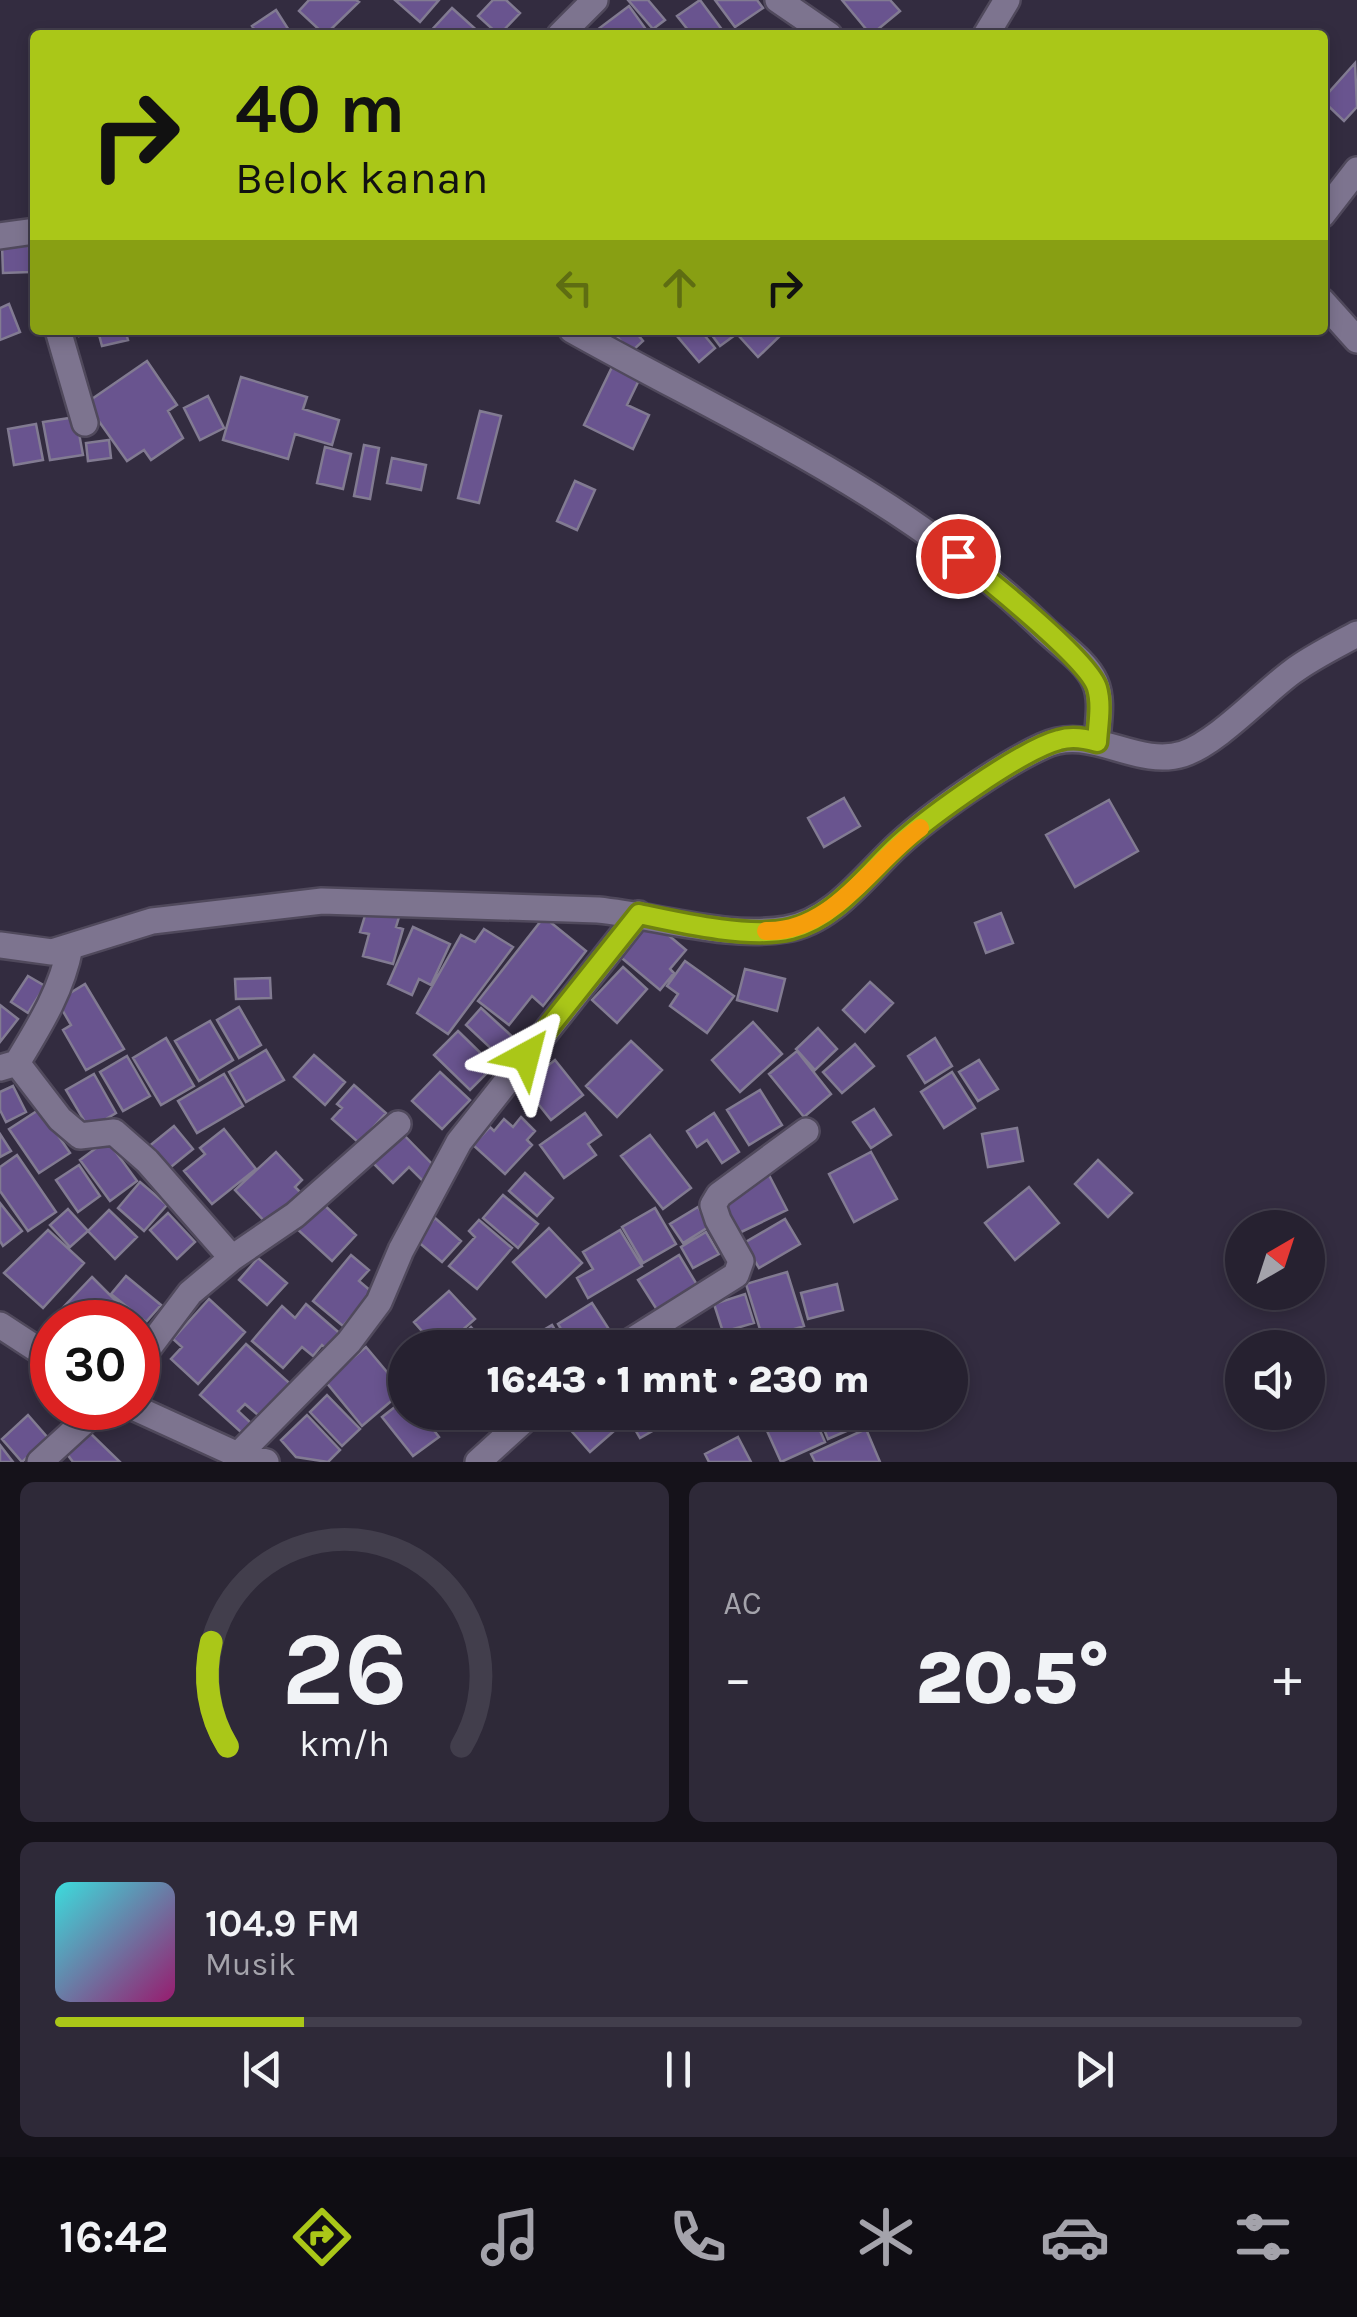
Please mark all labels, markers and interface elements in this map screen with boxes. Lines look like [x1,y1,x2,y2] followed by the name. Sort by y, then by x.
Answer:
[235,68,405,150] text: 40 m
[70,70,200,200] icon: right
[235,152,489,204] text: Belok kanan
[547,260,602,315] icon: left
[652,260,707,315] icon: ahead
[757,260,812,315] icon: right
[916,514,1001,599] pin
[931,529,986,584] icon: arrive
[474,1004,578,1108] position arrow
[1225,1210,1325,1310] north arrow
[1225,1210,1325,1430] map controls
[30,1300,160,1430] speed limit sign: 30
[1225,1330,1325,1430] button: sound
[487,1357,869,1402] text: 16:43 · 1 mnt · 230 m
[724,1585,762,1622] text: AC
[281,1609,407,1730] text: 26
[915,1634,1110,1722] text: 20.5°
[724,1646,752,1710] text: −
[1273,1646,1302,1710] text: +
[299,1723,390,1765] text: km/h
[205,1901,360,1946] text: 104.9 FM
[205,1946,296,1983] text: Musik
[235,2042,290,2097] icon: previous
[651,2042,706,2097] icon: pause
[1067,2042,1122,2097] icon: next
[287,2202,357,2272] icon: directions
[475,2202,545,2272] icon: music
[663,2202,733,2272] icon: phone
[851,2202,921,2272] icon: climate
[1040,2202,1110,2272] icon: car
[1228,2202,1298,2272] icon: filters
[59,2211,169,2263] text: 16:42

